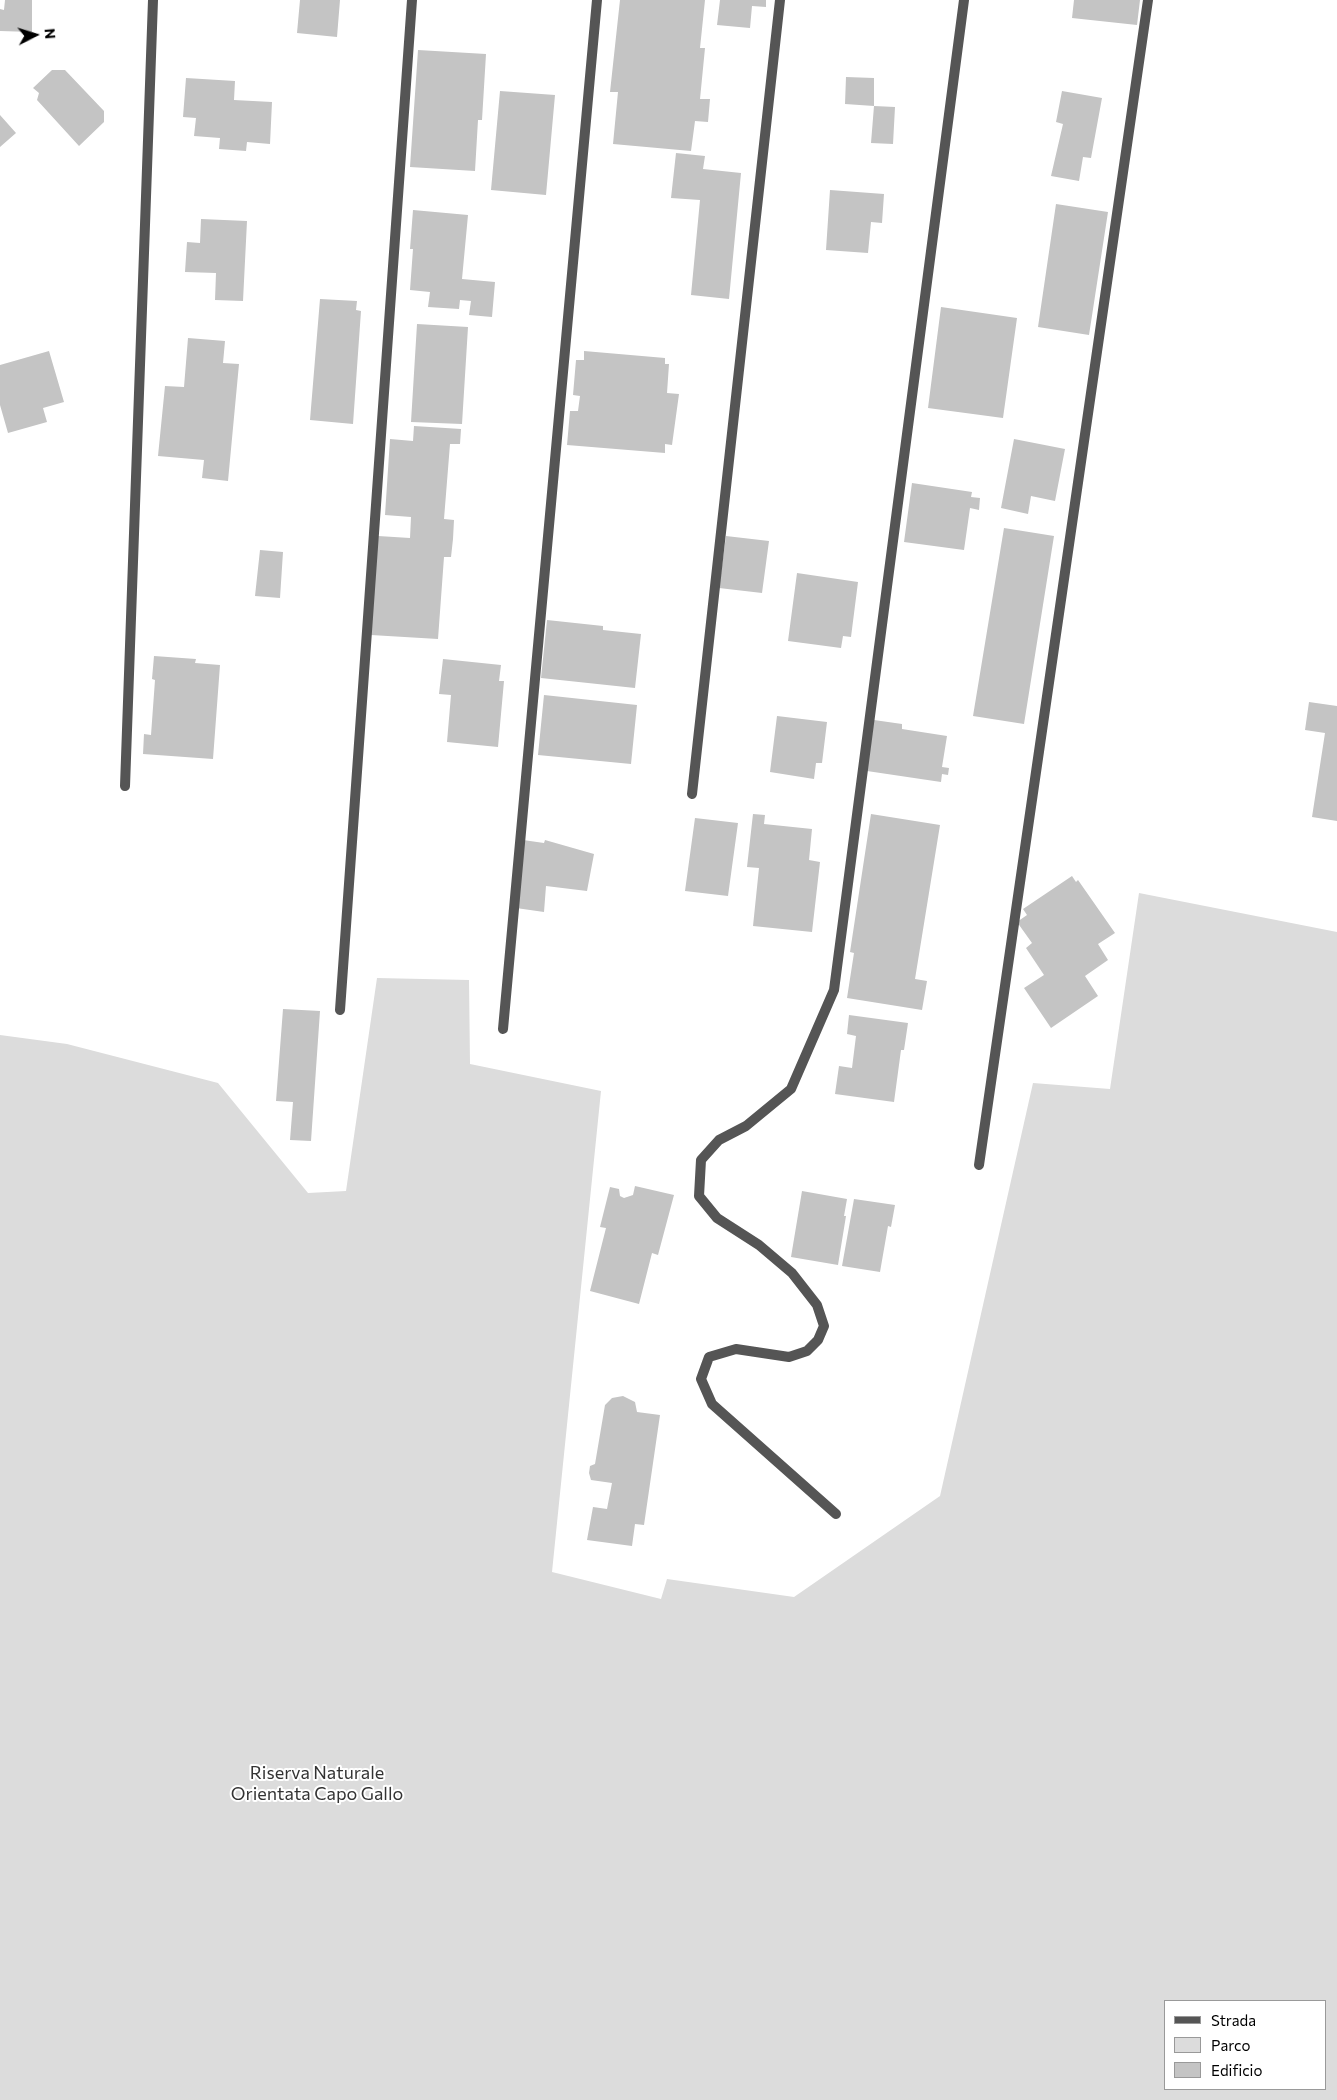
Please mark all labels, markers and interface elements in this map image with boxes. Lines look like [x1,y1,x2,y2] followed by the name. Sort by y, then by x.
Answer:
[10,10,60,60] north arrow
[42,28,59,40] text: N
[231,1762,403,1805] park label: Riserva Naturale Orientata Capo Gallo
[1164,2000,1327,2090] legend
[1211,2011,1256,2029] text: Strada
[1211,2036,1250,2054] text: Parco
[1211,2061,1262,2079] text: Edificio

